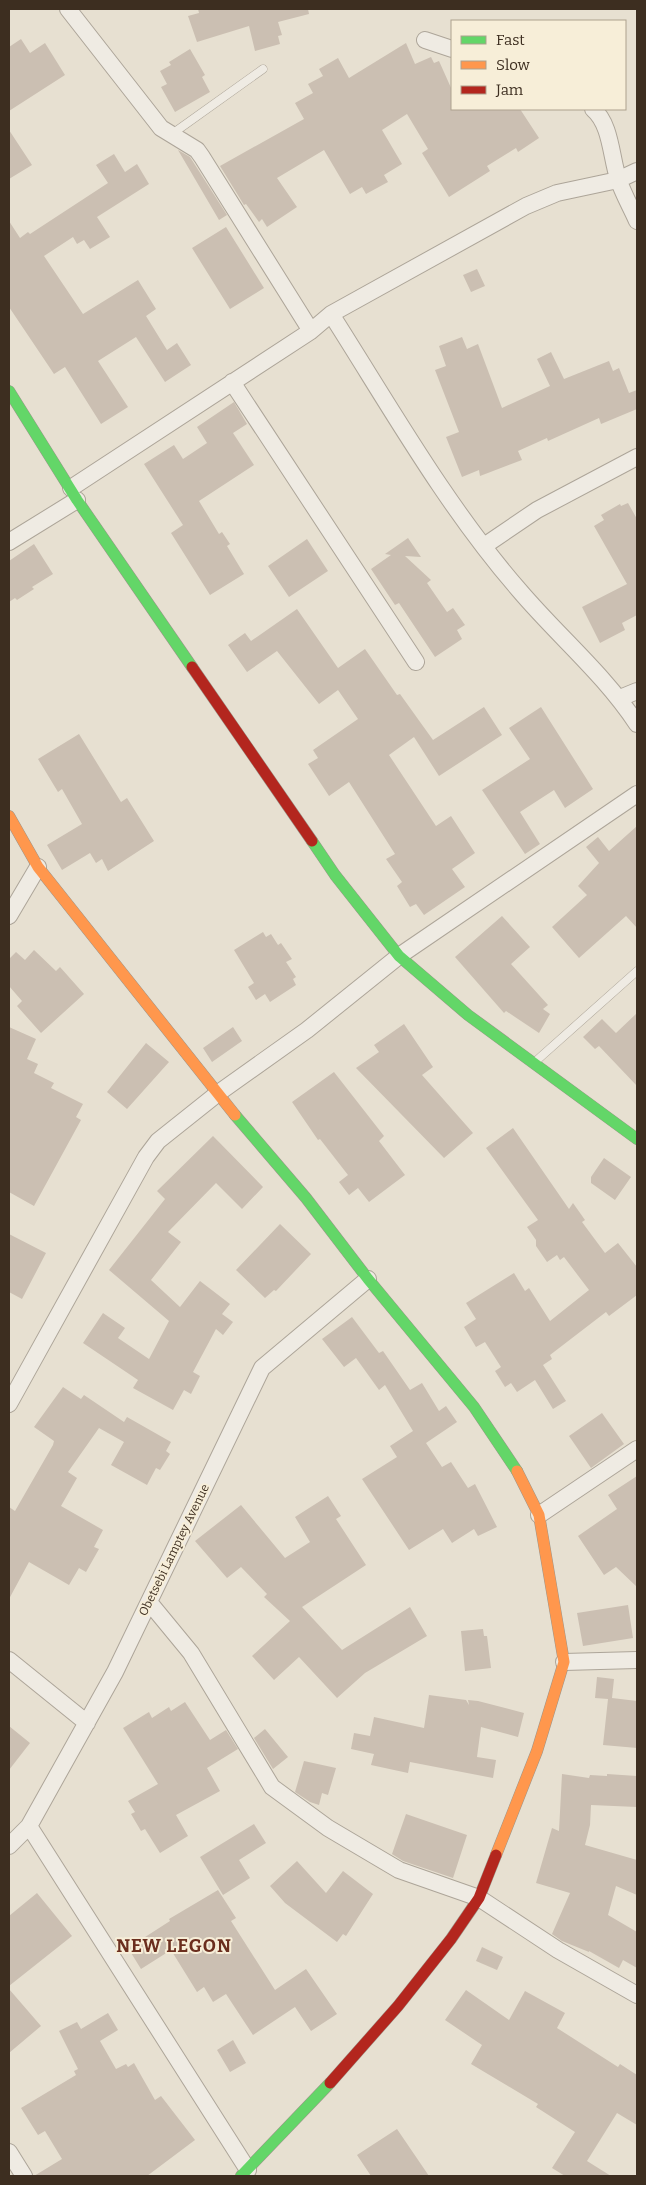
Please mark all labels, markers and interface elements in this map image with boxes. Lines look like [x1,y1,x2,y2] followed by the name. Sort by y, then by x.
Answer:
[451,20,626,110] legend
[496,31,525,49] text: Fast
[496,56,531,74] text: Slow
[495,81,524,99] text: Jam
[136,1482,212,1618] street label: Obetsebi Lamptey Avenue
[116,1935,232,1957] district label: NEW LEGON

